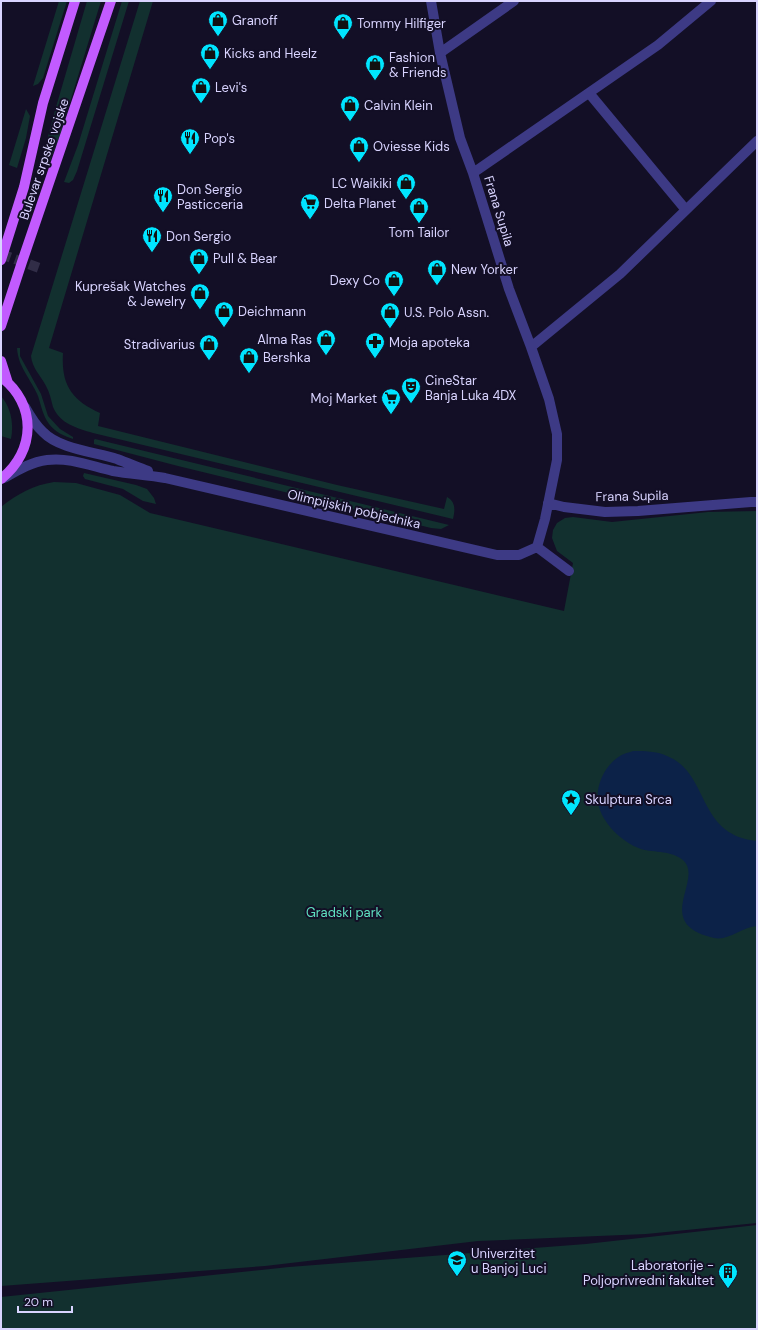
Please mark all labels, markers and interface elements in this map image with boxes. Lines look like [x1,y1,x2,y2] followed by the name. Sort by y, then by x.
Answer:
[207,9,229,37] shop icon: Granoff
[232,12,278,29] place label: Granoff
[332,12,354,40] shop icon: Tommy Hilfiger
[357,15,446,32] place label: Tommy Hilfiger
[199,42,221,70] shop icon: Kicks and Heelz
[224,45,317,62] place label: Kicks and Heelz
[389,49,446,81] place label: Fashion & Friends
[364,53,386,81] shop icon: Fashion & Friends
[190,76,212,104] shop icon: Levi's
[215,79,247,96] place label: Levi's
[339,94,361,122] shop icon: Calvin Klein
[15,96,73,222] street label: Bulevar srpske vojske
[364,97,433,114] place label: Calvin Klein
[179,127,201,155] restaurant icon: Pop's
[204,130,235,147] place label: Pop's
[348,135,370,163] shop icon: Oviesse Kids
[373,138,450,155] place label: Oviesse Kids
[395,172,417,200] shop icon: LC Waikiki
[480,174,518,248] street label: Frana Supila
[332,175,392,192] place label: LC Waikiki
[177,181,243,213] place label: Don Sergio Pasticceria
[152,185,174,213] restaurant icon: Don Sergio Pasticceria
[299,192,321,220] supermarket icon: Delta Planet
[324,195,396,212] place label: Delta Planet
[408,196,430,224] shop icon: Tom Tailor
[389,224,450,241] place label: Tom Tailor
[141,225,163,253] restaurant icon: Don Sergio
[166,228,232,245] place label: Don Sergio
[188,247,210,275] shop icon: Pull & Bear
[213,250,278,267] place label: Pull & Bear
[426,258,448,286] shop icon: New Yorker
[451,261,518,278] place label: New Yorker
[383,269,405,297] shop icon: Dexy Co
[330,272,380,289] place label: Dexy Co
[75,278,186,310] place label: Kuprešak Watches & Jewelry
[189,282,211,310] shop icon: Kuprešak Watches & Jewelry
[213,300,235,328] shop icon: Deichmann
[379,301,401,329] shop icon: U.S. Polo Assn.
[238,303,306,320] place label: Deichmann
[404,304,489,321] place label: U.S. Polo Assn.
[315,328,337,356] shop icon: Alma Ras
[257,331,312,348] place label: Alma Ras
[364,331,386,359] pharmacy icon: Moja apoteka
[198,333,220,361] shop icon: Stradivarius
[389,334,470,351] place label: Moja apoteka
[124,336,195,353] place label: Stradivarius
[238,346,260,374] shop icon: Bershka
[263,349,311,366] place label: Bershka
[425,372,517,404] place label: CineStar Banja Luka 4DX
[400,376,422,404] theatre icon: CineStar Banja Luka 4DX
[380,387,402,415] supermarket icon: Moj Market
[311,390,377,407] place label: Moj Market
[286,485,422,533] street label: Olimpijskih pobjednika
[595,487,669,505] street label: Frana Supila
[560,788,582,816] place icon: Skulptura Srca
[585,791,672,808] place label: Skulptura Srca
[306,904,383,921] park label: Gradski park
[471,1245,547,1277] place label: Univerzitet u Banjoj Luci
[446,1249,468,1277] school or university icon: Univerzitet u Banjoj Luci
[583,1257,714,1289] place label: Laboratorije - Poljoprivredni fakultet
[717,1261,739,1289] building icon: Laboratorije - Poljoprivredni fakultet
[18,1288,72,1314] scale bar
[24,1294,53,1310] text: 20 m

